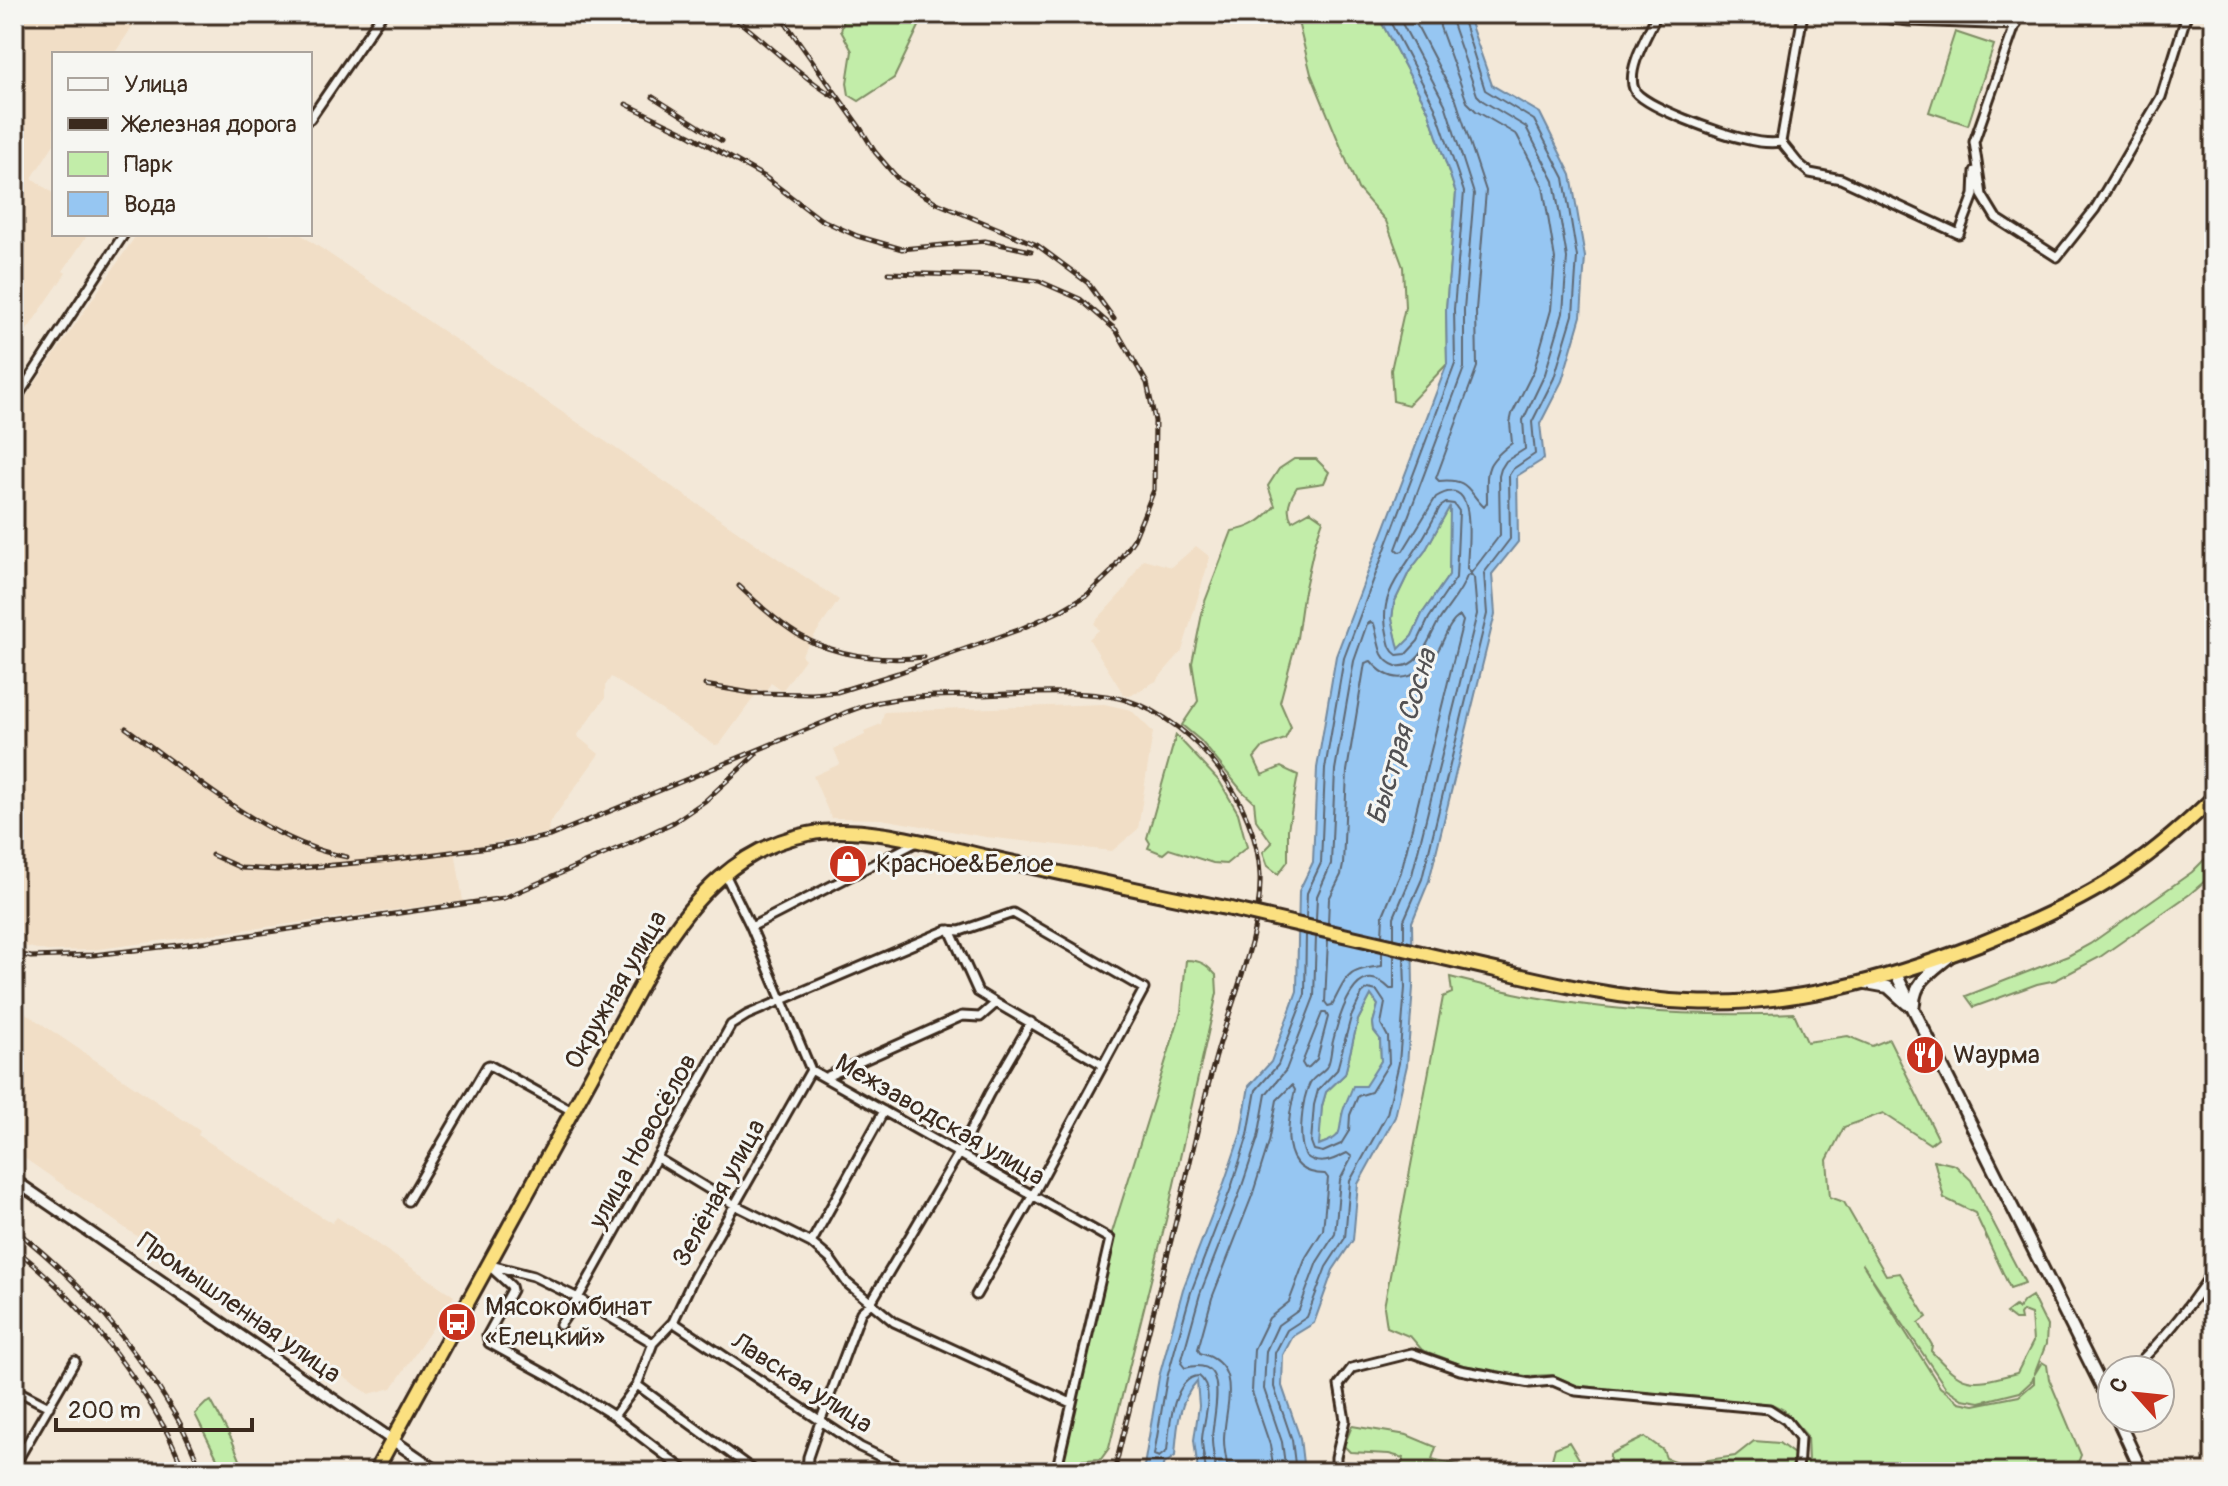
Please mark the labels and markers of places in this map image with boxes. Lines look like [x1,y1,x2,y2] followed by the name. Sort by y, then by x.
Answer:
[827,843,869,885] shop icon: Красное&Белое
[876,848,1054,880] place label: Красное&Белое
[1904,1034,1946,1076] restaurant icon: Wаурма
[1953,1039,2040,1071] place label: Wаурма
[485,1291,652,1353] place label: Мясокомбинат «Елецкий»
[436,1301,478,1343] bus stop icon: Мясокомбинат «Елецкий»

